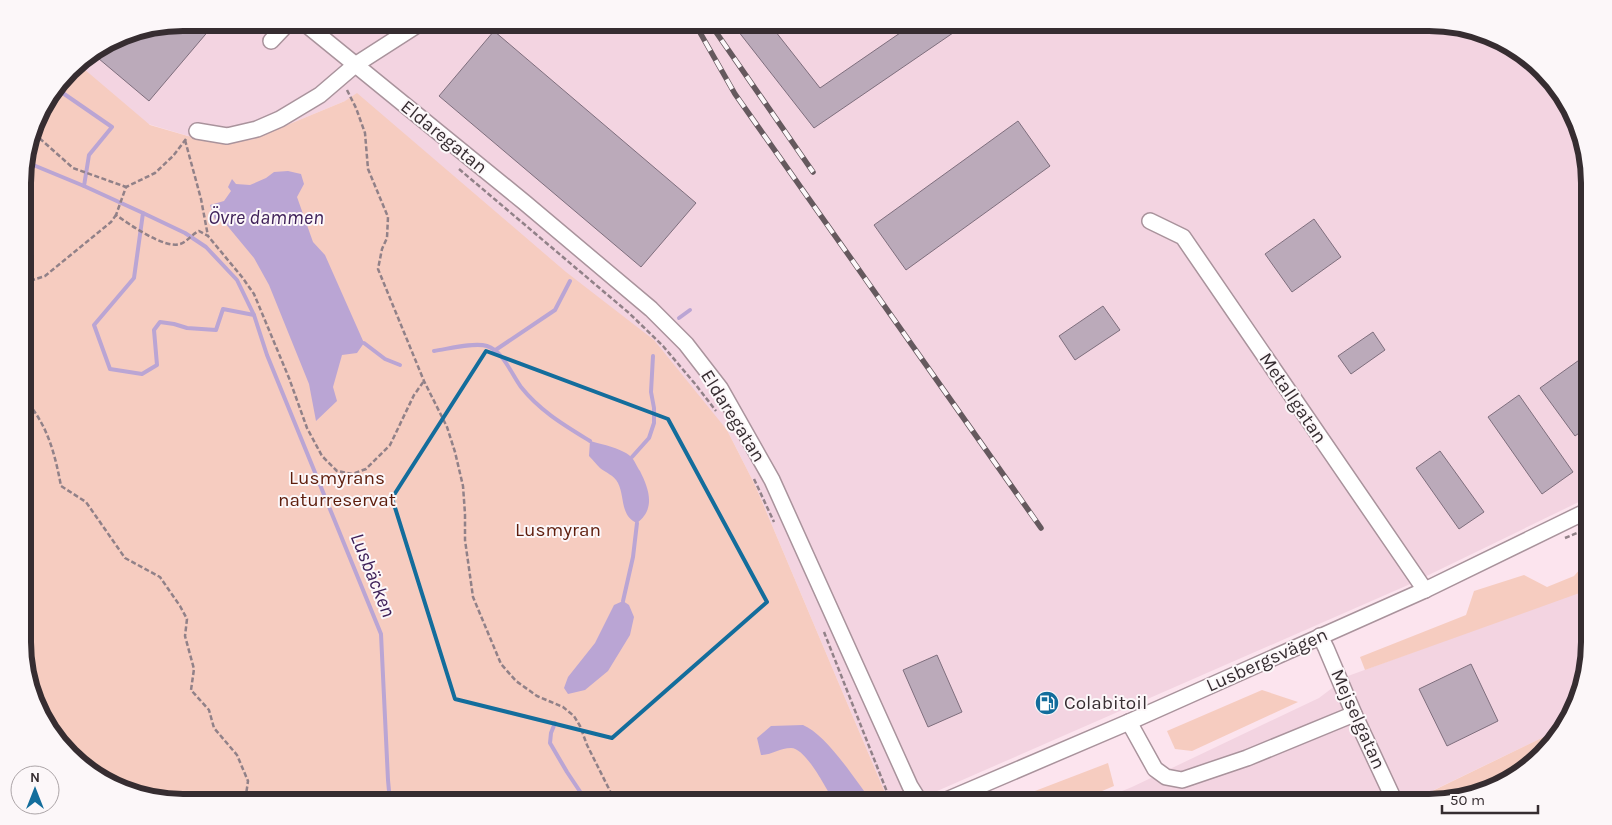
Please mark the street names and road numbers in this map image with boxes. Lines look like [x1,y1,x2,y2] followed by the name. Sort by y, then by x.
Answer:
[396,96,492,178] street label: Eldaregatan
[1255,349,1331,447] street label: Metallgatan
[696,366,770,466] street label: Eldaregatan
[1203,623,1331,697] street label: Lusbergsvägen
[1326,666,1390,772] street label: Mejselgatan

